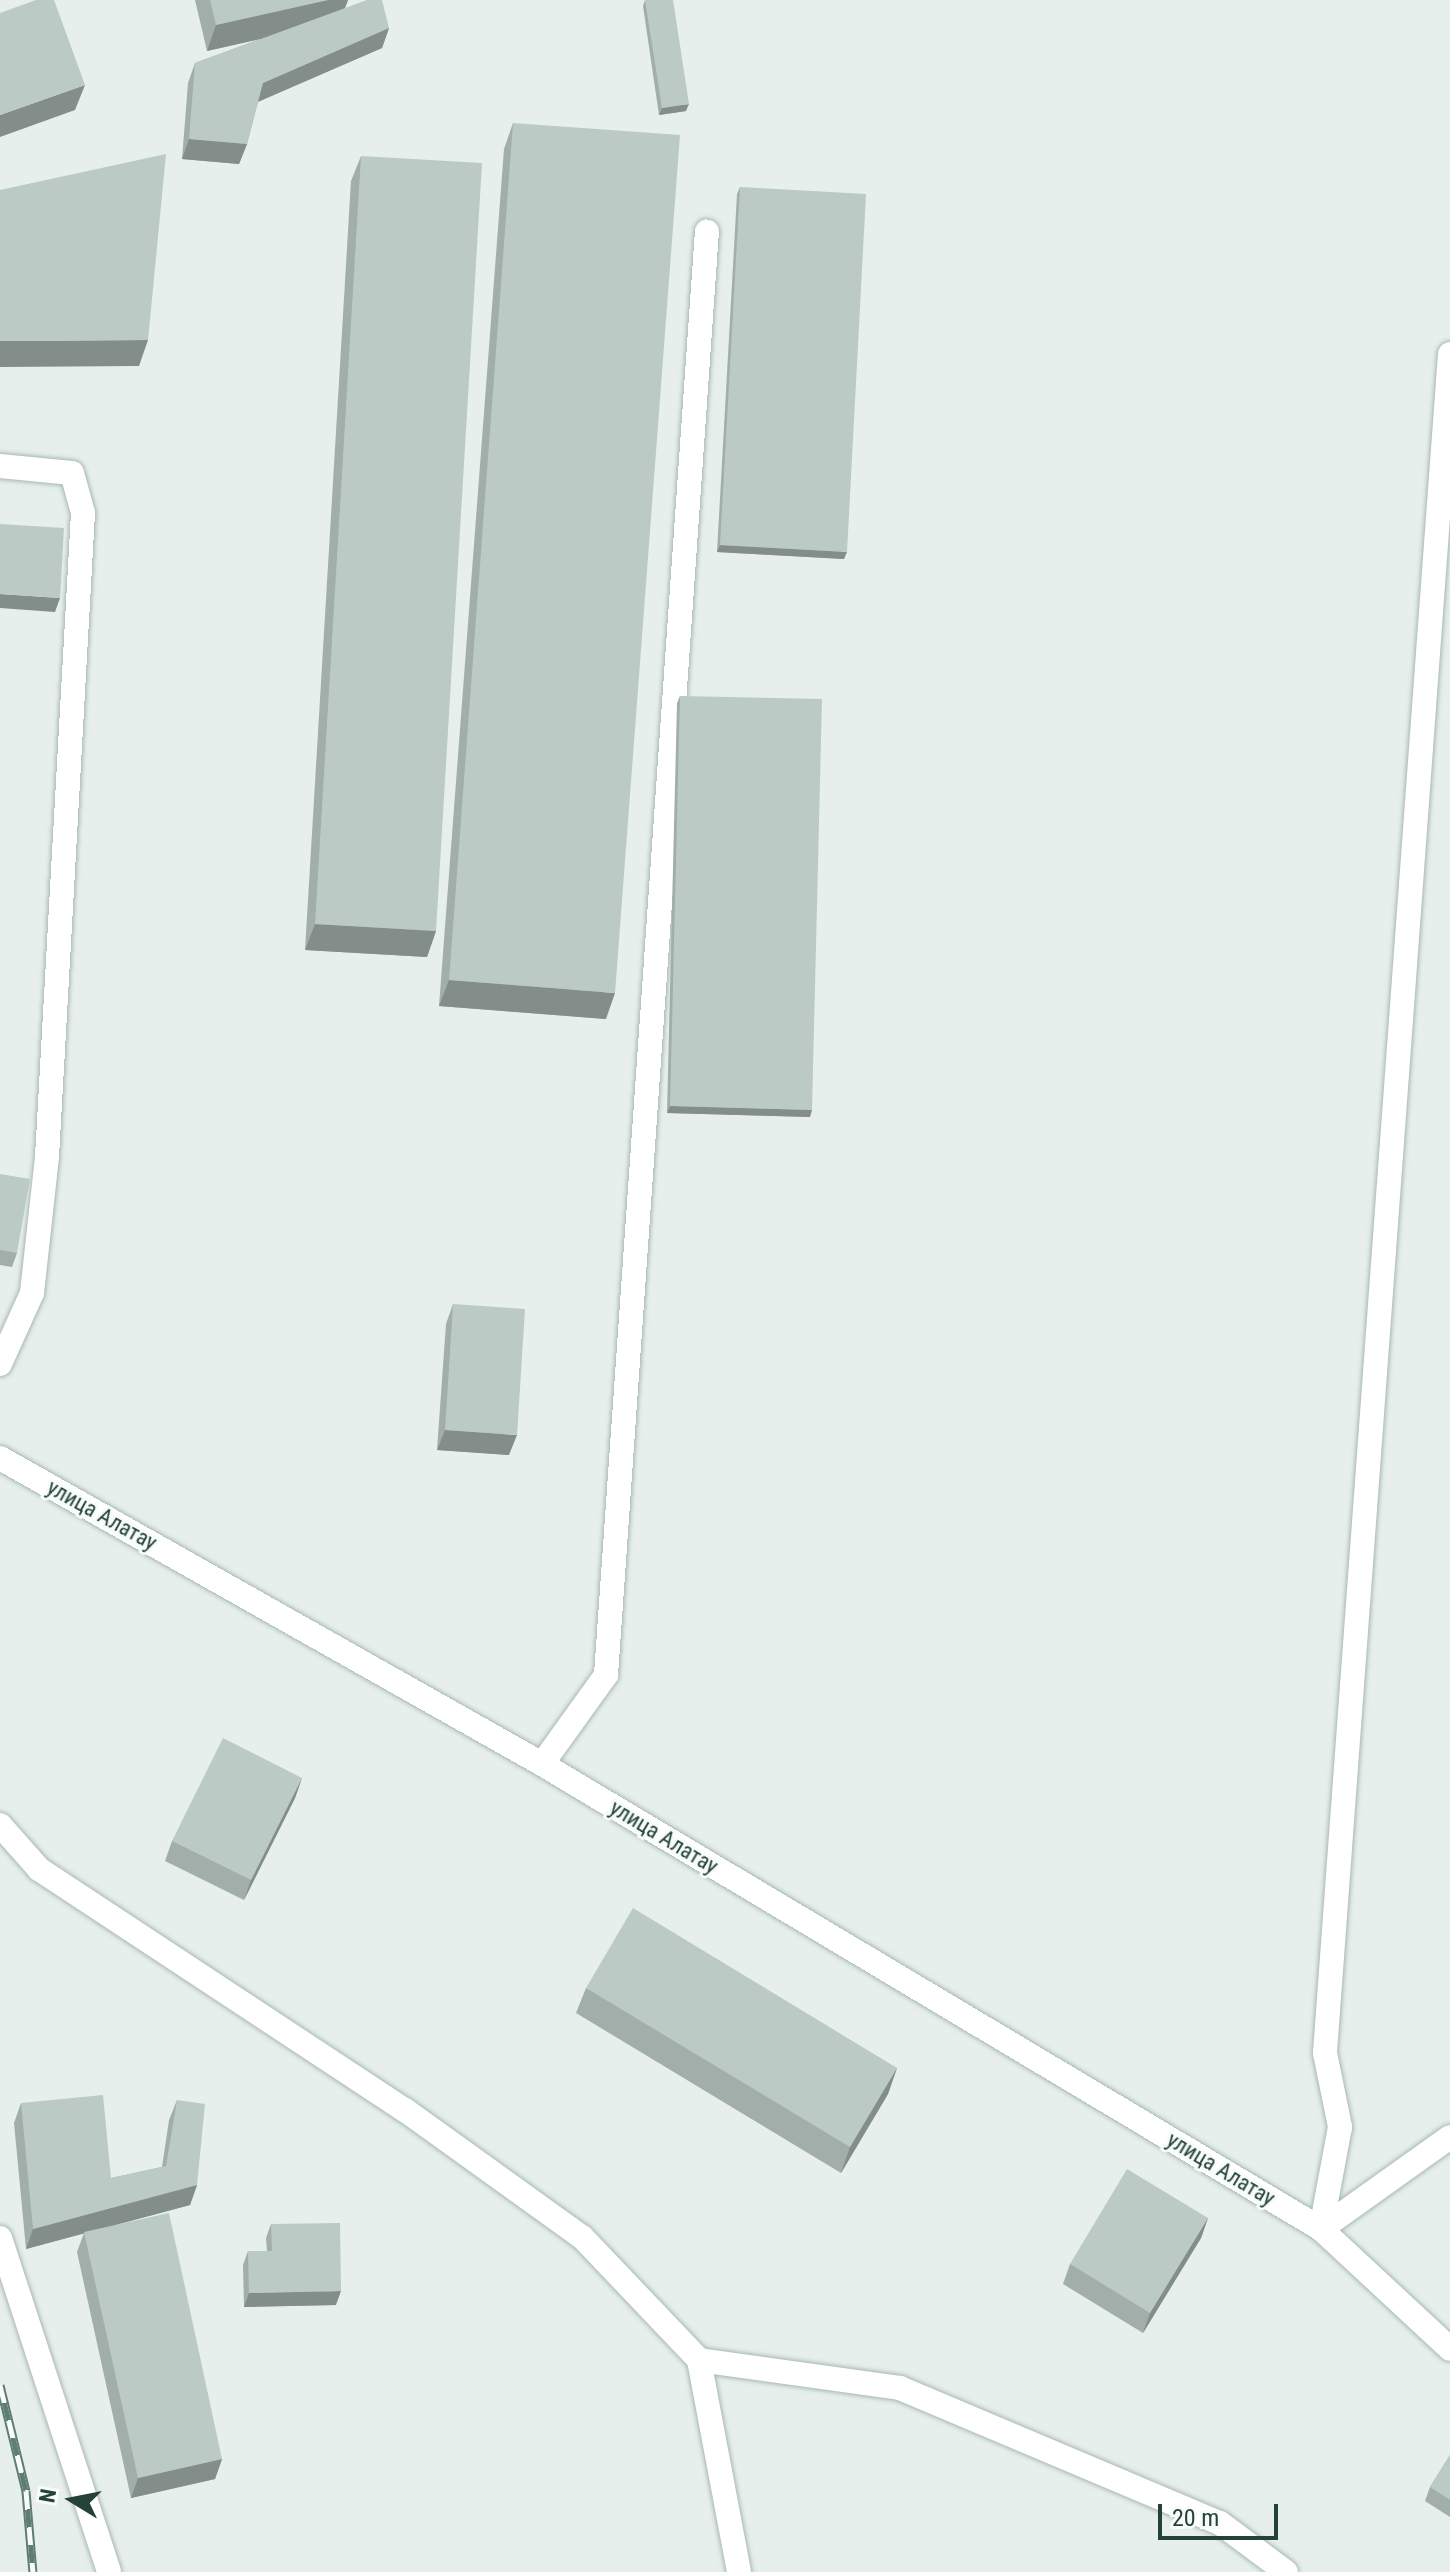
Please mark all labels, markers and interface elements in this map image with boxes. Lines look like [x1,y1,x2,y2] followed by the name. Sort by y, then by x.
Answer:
[42,1474,162,1556] street label: улица Алатау
[605,1794,723,1880] street label: улица Алатау
[1162,2126,1280,2212] street label: улица Алатау
[32,2460,112,2540] north arrow
[34,2487,61,2505] text: N
[1162,2488,1282,2538] scale bar
[1172,2504,1219,2532] text: 20 m

